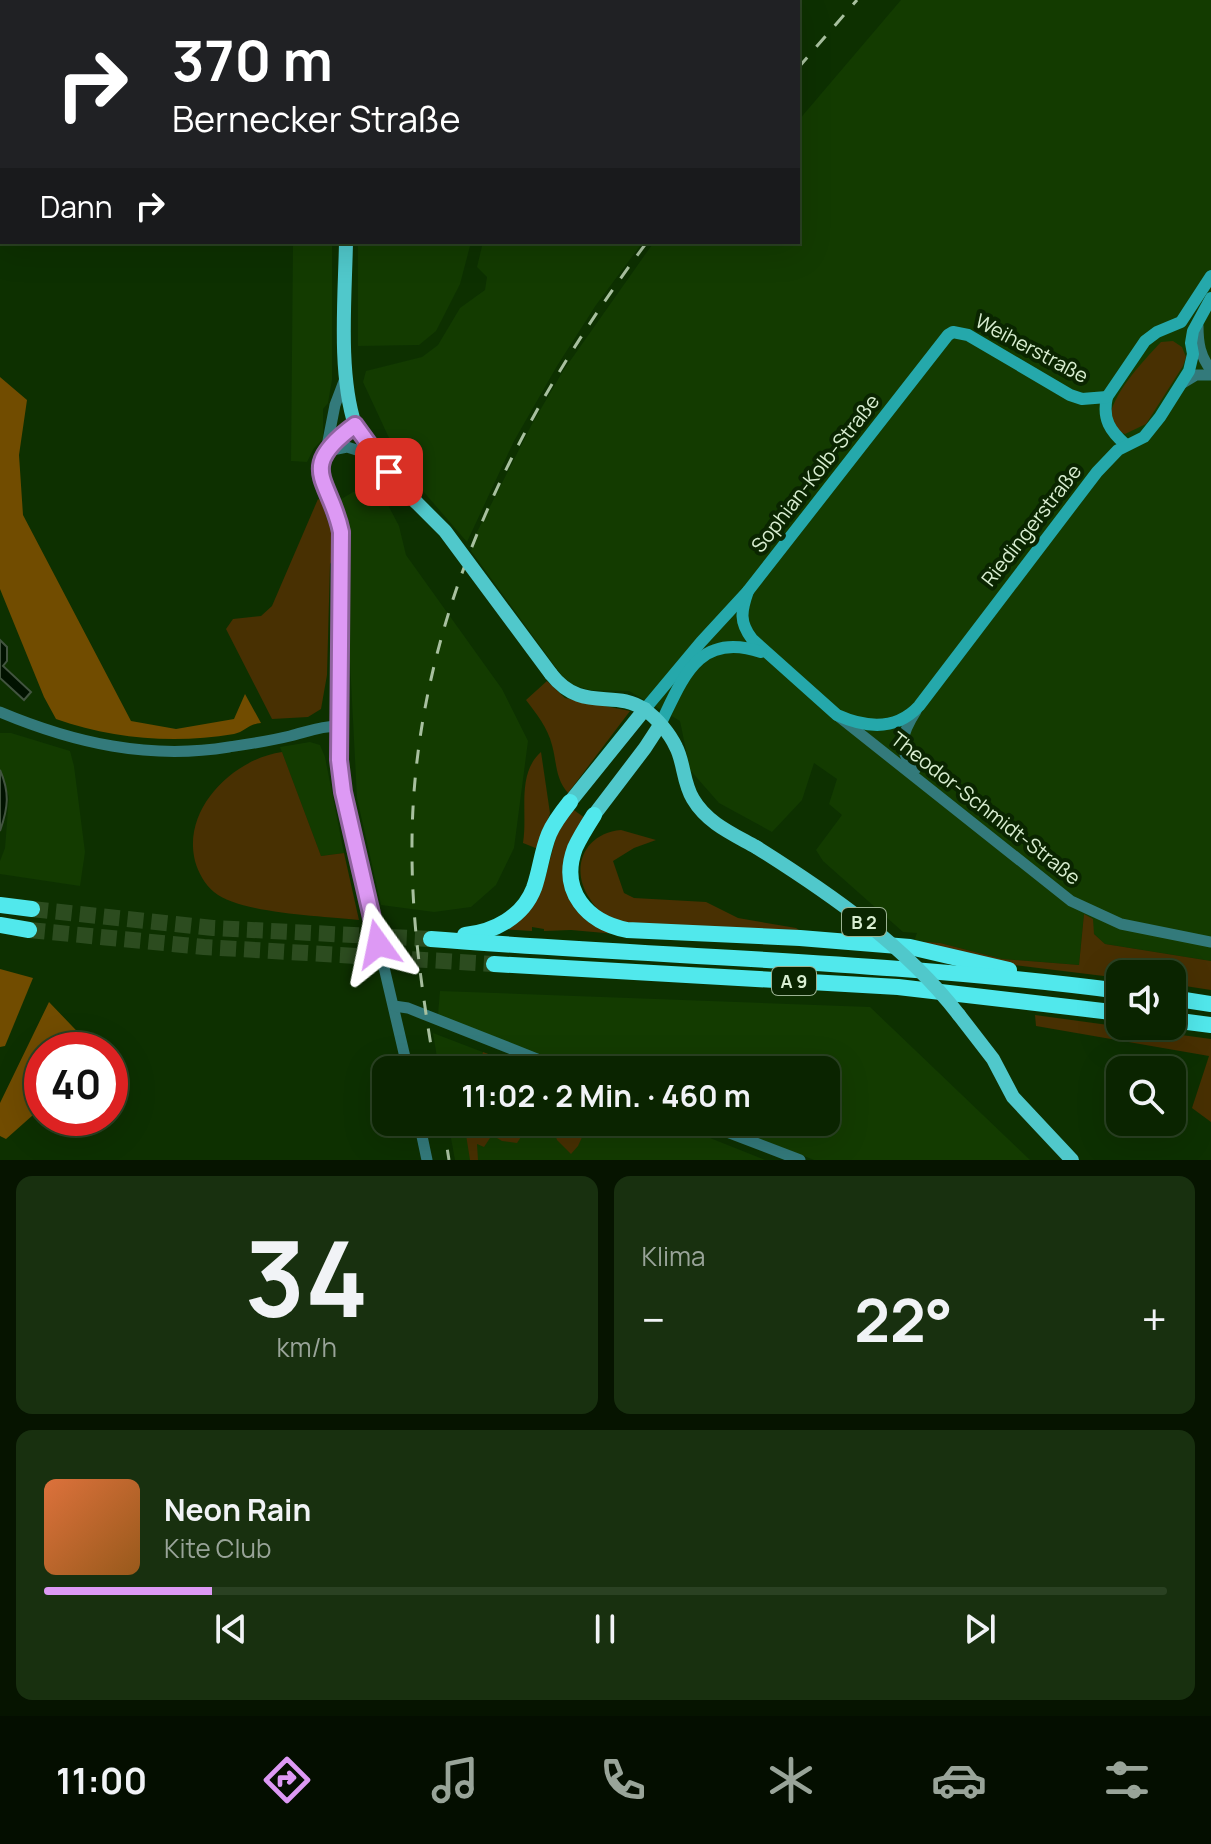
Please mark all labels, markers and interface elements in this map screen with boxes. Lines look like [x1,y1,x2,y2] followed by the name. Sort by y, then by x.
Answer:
[172,21,333,98] text: 370 m
[40,32,144,136] icon: right
[172,94,461,143] text: Bernecker Straße
[128,184,172,228] icon: right
[40,186,112,227] text: Dann
[971,307,1093,389] street label: Weiherstraße
[745,388,885,558] street label: Sophian-Kolb-Straße
[355,438,423,506] pin
[367,450,411,494] icon: arrive
[975,458,1087,592] street label: Riedingerstraße
[886,725,1086,891] street label: Theodor-Schmidt-Straße
[336,902,420,986] position arrow
[842,908,886,936] road number: B 2
[1106,960,1186,1136] map controls
[1106,960,1186,1040] button: sound
[772,967,816,995] road number: A 9
[24,1032,128,1136] speed limit sign: 40
[1106,1056,1186,1136] button: search
[461,1075,751,1116] text: 11:02 · 2 Min. · 460 m
[245,1206,369,1348] text: 34
[642,1238,706,1274] text: Klima
[854,1278,953,1360] text: 22°
[642,1289,665,1349] text: −
[1142,1289,1167,1349] text: +
[277,1329,337,1365] text: km/h
[164,1489,311,1530] text: Neon Rain
[164,1530,271,1566] text: Kite Club
[209,1607,253,1651] icon: previous
[583,1607,627,1651] icon: pause
[958,1607,1002,1651] icon: next
[259,1752,315,1808] icon: directions
[427,1752,483,1808] icon: music
[595,1752,651,1808] icon: phone
[763,1752,819,1808] icon: climate
[931,1752,987,1808] icon: car
[1099,1752,1155,1808] icon: filters
[56,1756,147,1805] text: 11:00

